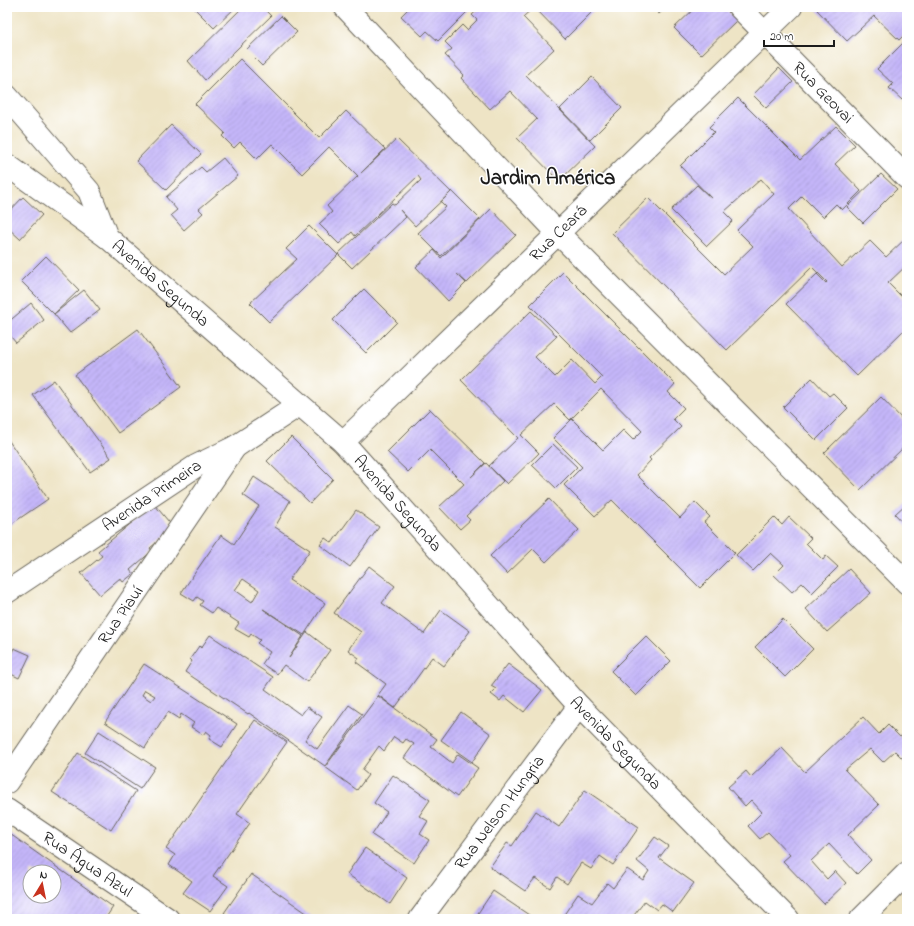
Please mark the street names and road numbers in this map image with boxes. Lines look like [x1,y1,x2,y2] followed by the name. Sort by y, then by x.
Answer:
[787,56,860,129] street label: Rua Geovai
[523,198,593,267] street label: Rua Ceará
[106,234,215,333] street label: Avenida Segunda
[348,449,448,557] street label: Avenida Segunda
[97,453,207,538] street label: Avenida Primeira
[92,581,150,649] street label: Rua Piauí
[564,691,667,796] street label: Avenida Segunda
[448,750,551,875] street label: Rua Nelson Hungria
[37,825,137,904] street label: Rua Água Azul

